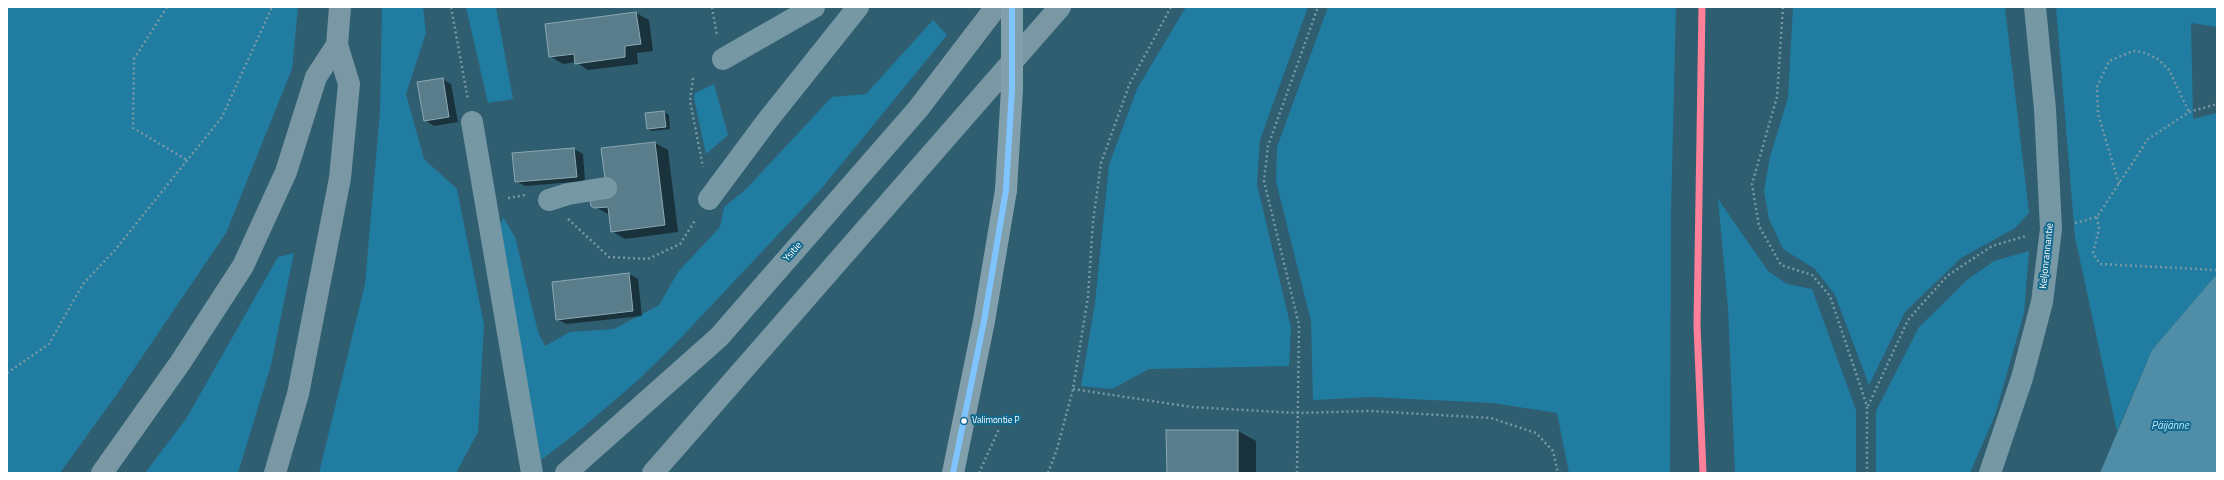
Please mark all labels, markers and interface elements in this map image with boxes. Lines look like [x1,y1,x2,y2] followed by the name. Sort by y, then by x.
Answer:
[2038,223,2056,289] street label: Keljonrannantie
[781,240,805,264] street label: Ysitie
[959,416,969,426] marker: Valimontie P
[972,416,1020,426] place label: Valimontie P
[2151,419,2189,433] water label: Päijänne

